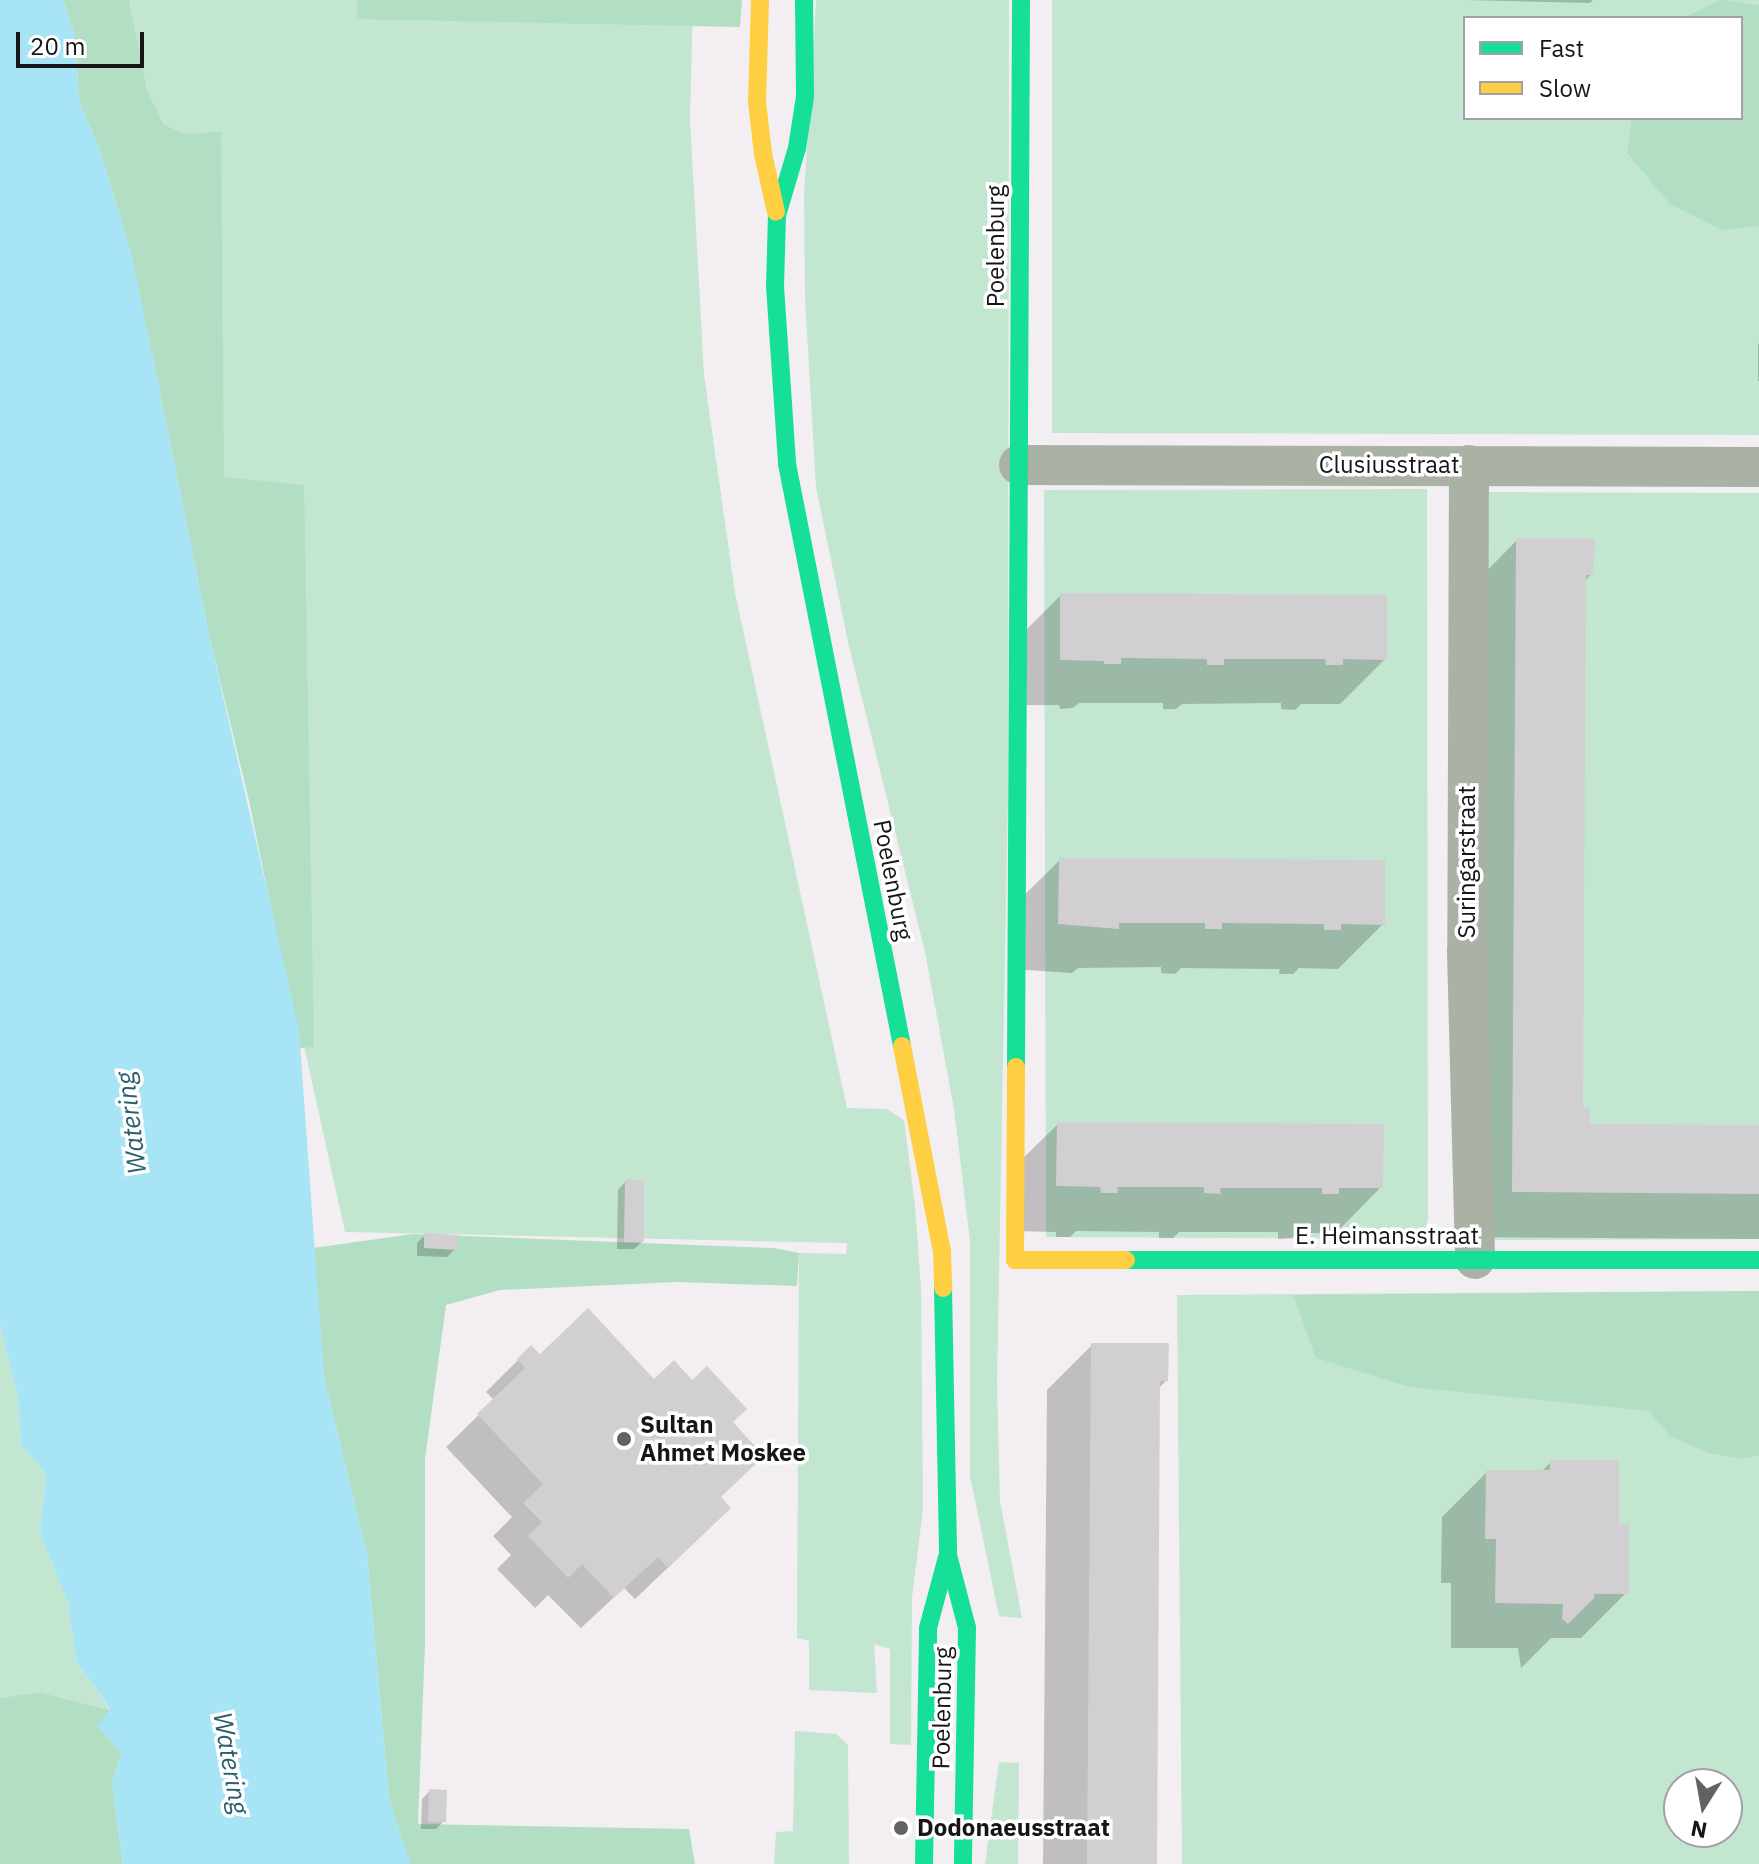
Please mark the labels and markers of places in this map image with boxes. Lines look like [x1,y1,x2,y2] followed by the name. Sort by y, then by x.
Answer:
[640,1411,806,1467] place label: Sultan Ahmet Moskee
[615,1430,633,1448] marker: Sultan Ahmet Moskee
[917,1814,1110,1842] place label: Dodonaeusstraat
[892,1819,910,1837] marker: Dodonaeusstraat

